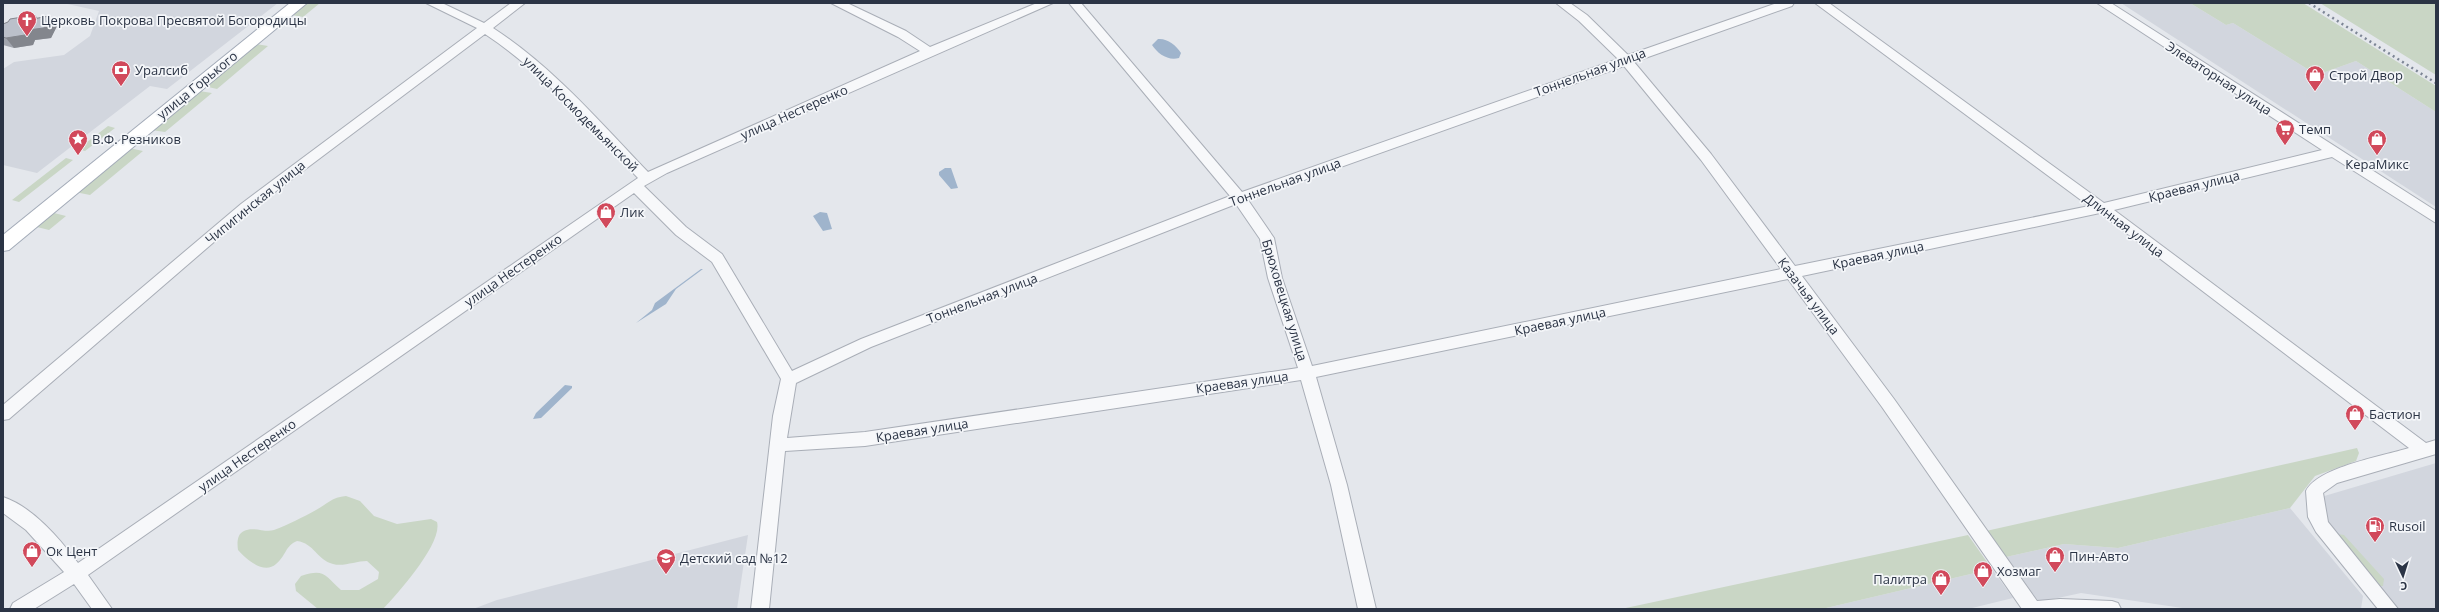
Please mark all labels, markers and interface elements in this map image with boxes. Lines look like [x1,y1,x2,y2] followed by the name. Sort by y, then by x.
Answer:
[16,9,38,37] church icon: Церковь Покрова Пресвятой Богородицы
[41,11,307,29] place label: Церковь Покрова Пресвятой Богородицы
[2162,37,2276,119] street label: Элеваторная улица
[1532,43,1648,101] street label: Тоннельная улица
[153,47,241,123] street label: улица Горького
[519,52,643,176] street label: улица Космодемьянской
[110,59,132,87] bank icon: Уралсиб
[135,61,188,79] place label: Уралсиб
[2304,64,2326,92] shop icon: Строй Двор
[2329,66,2403,84] place label: Строй Двор
[738,80,851,144] street label: улица Нестеренко
[2274,118,2296,146] supermarket icon: Темп
[2299,120,2331,138] place label: Темп
[67,128,89,156] place icon: В.Ф. Резников
[2366,128,2388,156] shop icon: КераМикс
[92,130,181,148] place label: В.Ф. Резников
[1227,153,1343,211] street label: Тоннельная улица
[2345,155,2409,173] place label: КераМикс
[201,156,309,248] street label: Чипигинская улица
[2147,166,2241,206] street label: Краевая улица
[2080,189,2168,261] street label: Длинная улица
[595,201,617,229] shop icon: Лик
[620,203,644,221] place label: Лик
[461,229,566,311] street label: улица Нестеренко
[1258,237,1312,363] street label: Брюховецкая улица
[1831,237,1925,273] street label: Краевая улица
[1774,254,1844,338] street label: Казачья улица
[924,269,1040,327] street label: Тоннельная улица
[1513,303,1607,339] street label: Краевая улица
[1195,367,1289,397] street label: Краевая улица
[2344,403,2366,431] shop icon: Бастион
[2369,405,2421,423] place label: Бастион
[195,414,300,496] street label: улица Нестеренко
[875,414,969,446] street label: Краевая улица
[2364,515,2386,543] fuel station icon: Rusoil
[2389,517,2426,535] place label: Rusoil
[21,540,43,568] shop icon: Ок Цент
[46,542,97,560] place label: Ок Цент
[2044,545,2066,573] shop icon: Пин-Авто
[655,547,677,575] school or university icon: Детский сад №12
[2069,547,2129,565] place label: Пин-Авто
[680,549,788,567] place label: Детский сад №12
[2383,556,2423,596] north arrow
[1972,560,1994,588] shop icon: Хозмаг
[1997,562,2041,580] place label: Хозмаг
[1930,568,1952,596] shop icon: Палитра
[1873,570,1927,588] place label: Палитра
[2400,579,2408,594] text: С

